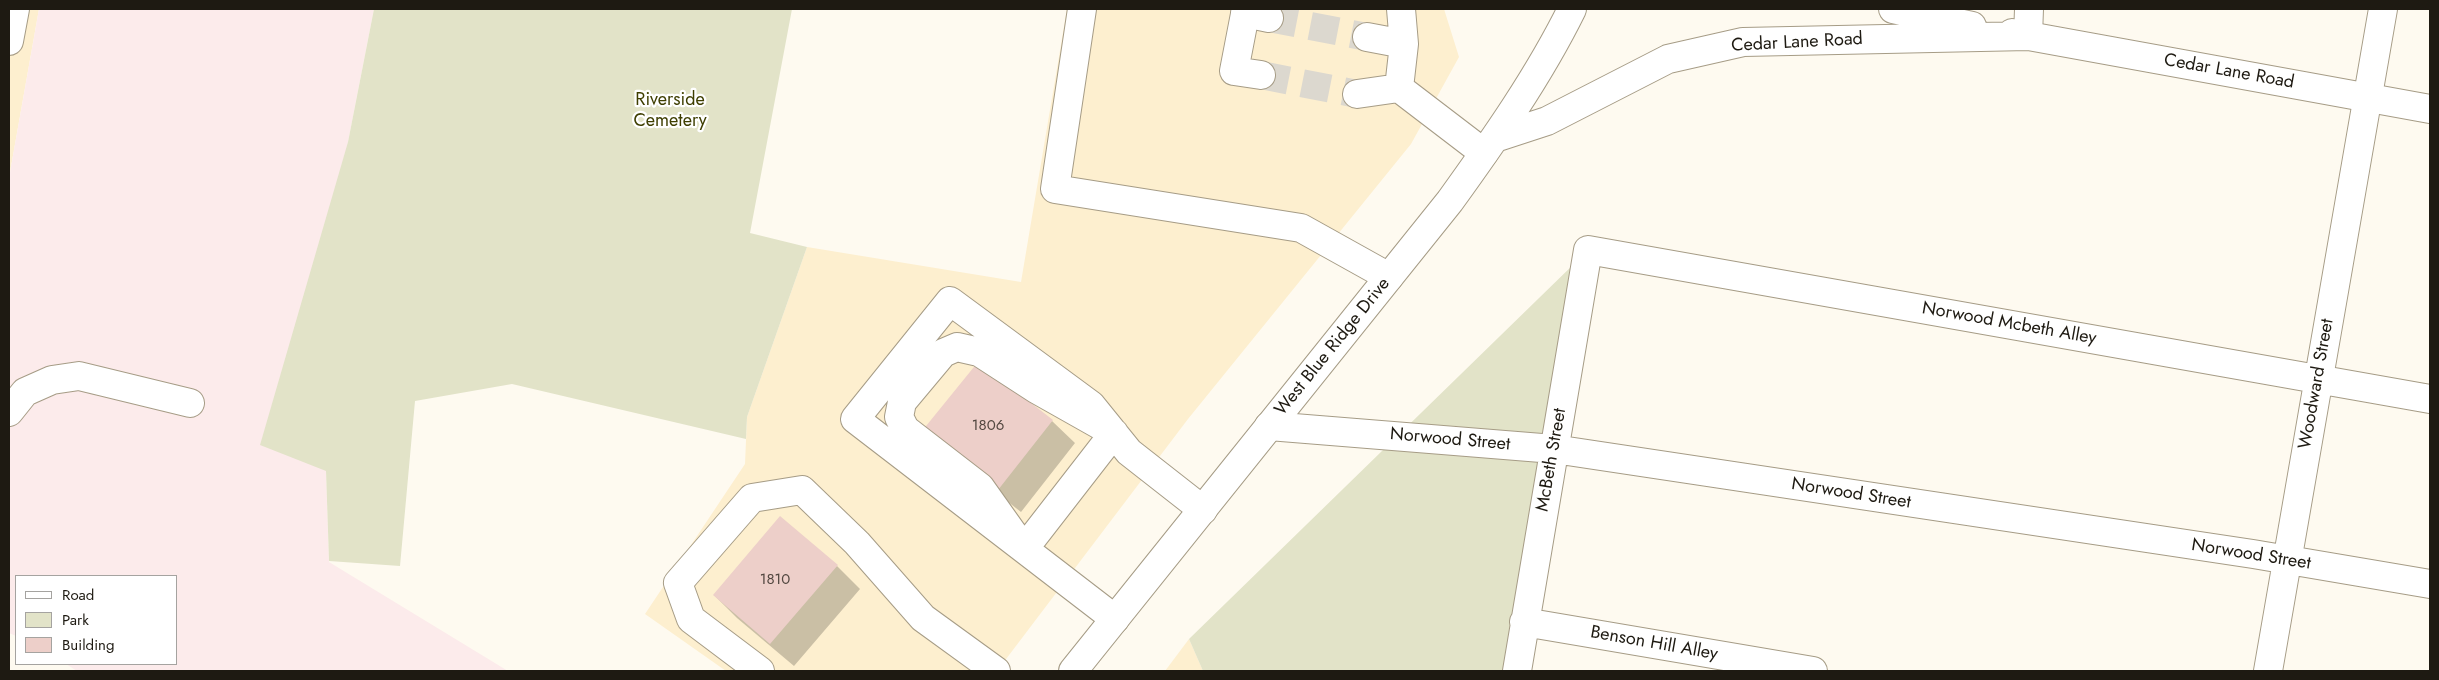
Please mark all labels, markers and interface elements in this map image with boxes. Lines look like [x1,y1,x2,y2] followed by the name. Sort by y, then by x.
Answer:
[1731,29,1863,57] street label: Cedar Lane Road
[2162,50,2296,94] street label: Cedar Lane Road
[633,90,707,132] park label: Riverside Cemetery
[1271,274,1395,420] street label: West Blue Ridge Drive
[1920,298,2098,350] street label: Norwood Mcbeth Alley
[2295,317,2339,451] street label: Woodward Street
[1532,407,1572,513] street label: McBeth Street
[972,417,1004,435] house number: 1806
[1389,424,1511,456] street label: Norwood Street
[1790,474,1912,514] street label: Norwood Street
[2190,535,2312,575] street label: Norwood Street
[760,571,790,589] house number: 1810
[15,575,178,665] legend
[62,584,94,606] text: Road
[62,609,89,631] text: Park
[1589,622,1719,666] street label: Benson Hill Alley
[62,634,114,656] text: Building

